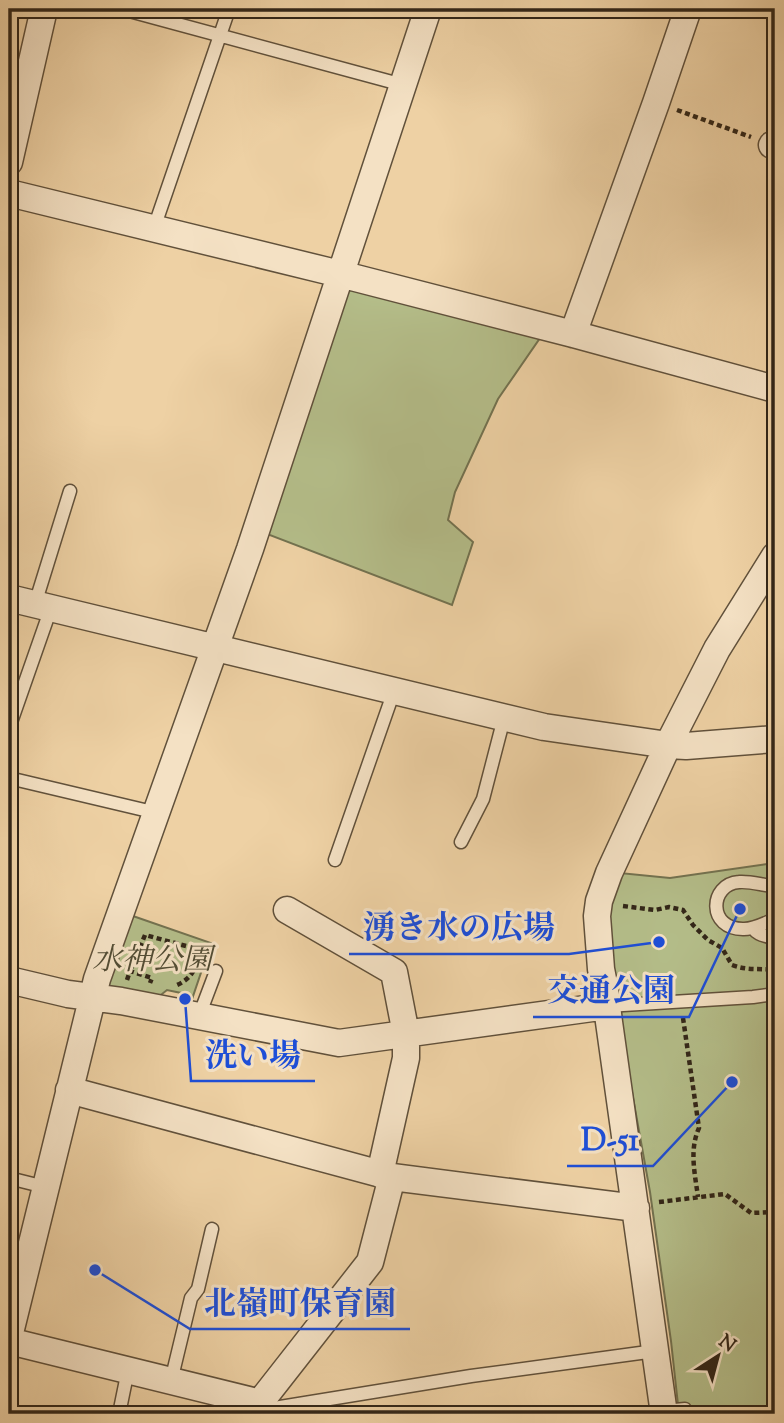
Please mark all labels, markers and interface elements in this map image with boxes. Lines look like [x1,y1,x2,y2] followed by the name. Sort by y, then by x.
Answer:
[349,901,569,954] callout: 湧き水の広場
[363,907,555,953] text: 湧き水の広場
[92,940,217,983] park label: 水神公園
[533,964,689,1017] callout: 交通公園
[547,970,675,1016] text: 交通公園
[191,1028,315,1081] callout: 洗い場
[205,1035,301,1081] text: 洗い場
[567,1113,653,1166] callout: D-51
[581,1119,639,1165] text: D-51
[190,1276,410,1329] callout: 北嶺町保育園
[204,1283,396,1329] text: 北嶺町保育園
[682,1322,752,1392] north arrow
[712,1329,741,1360] text: N

